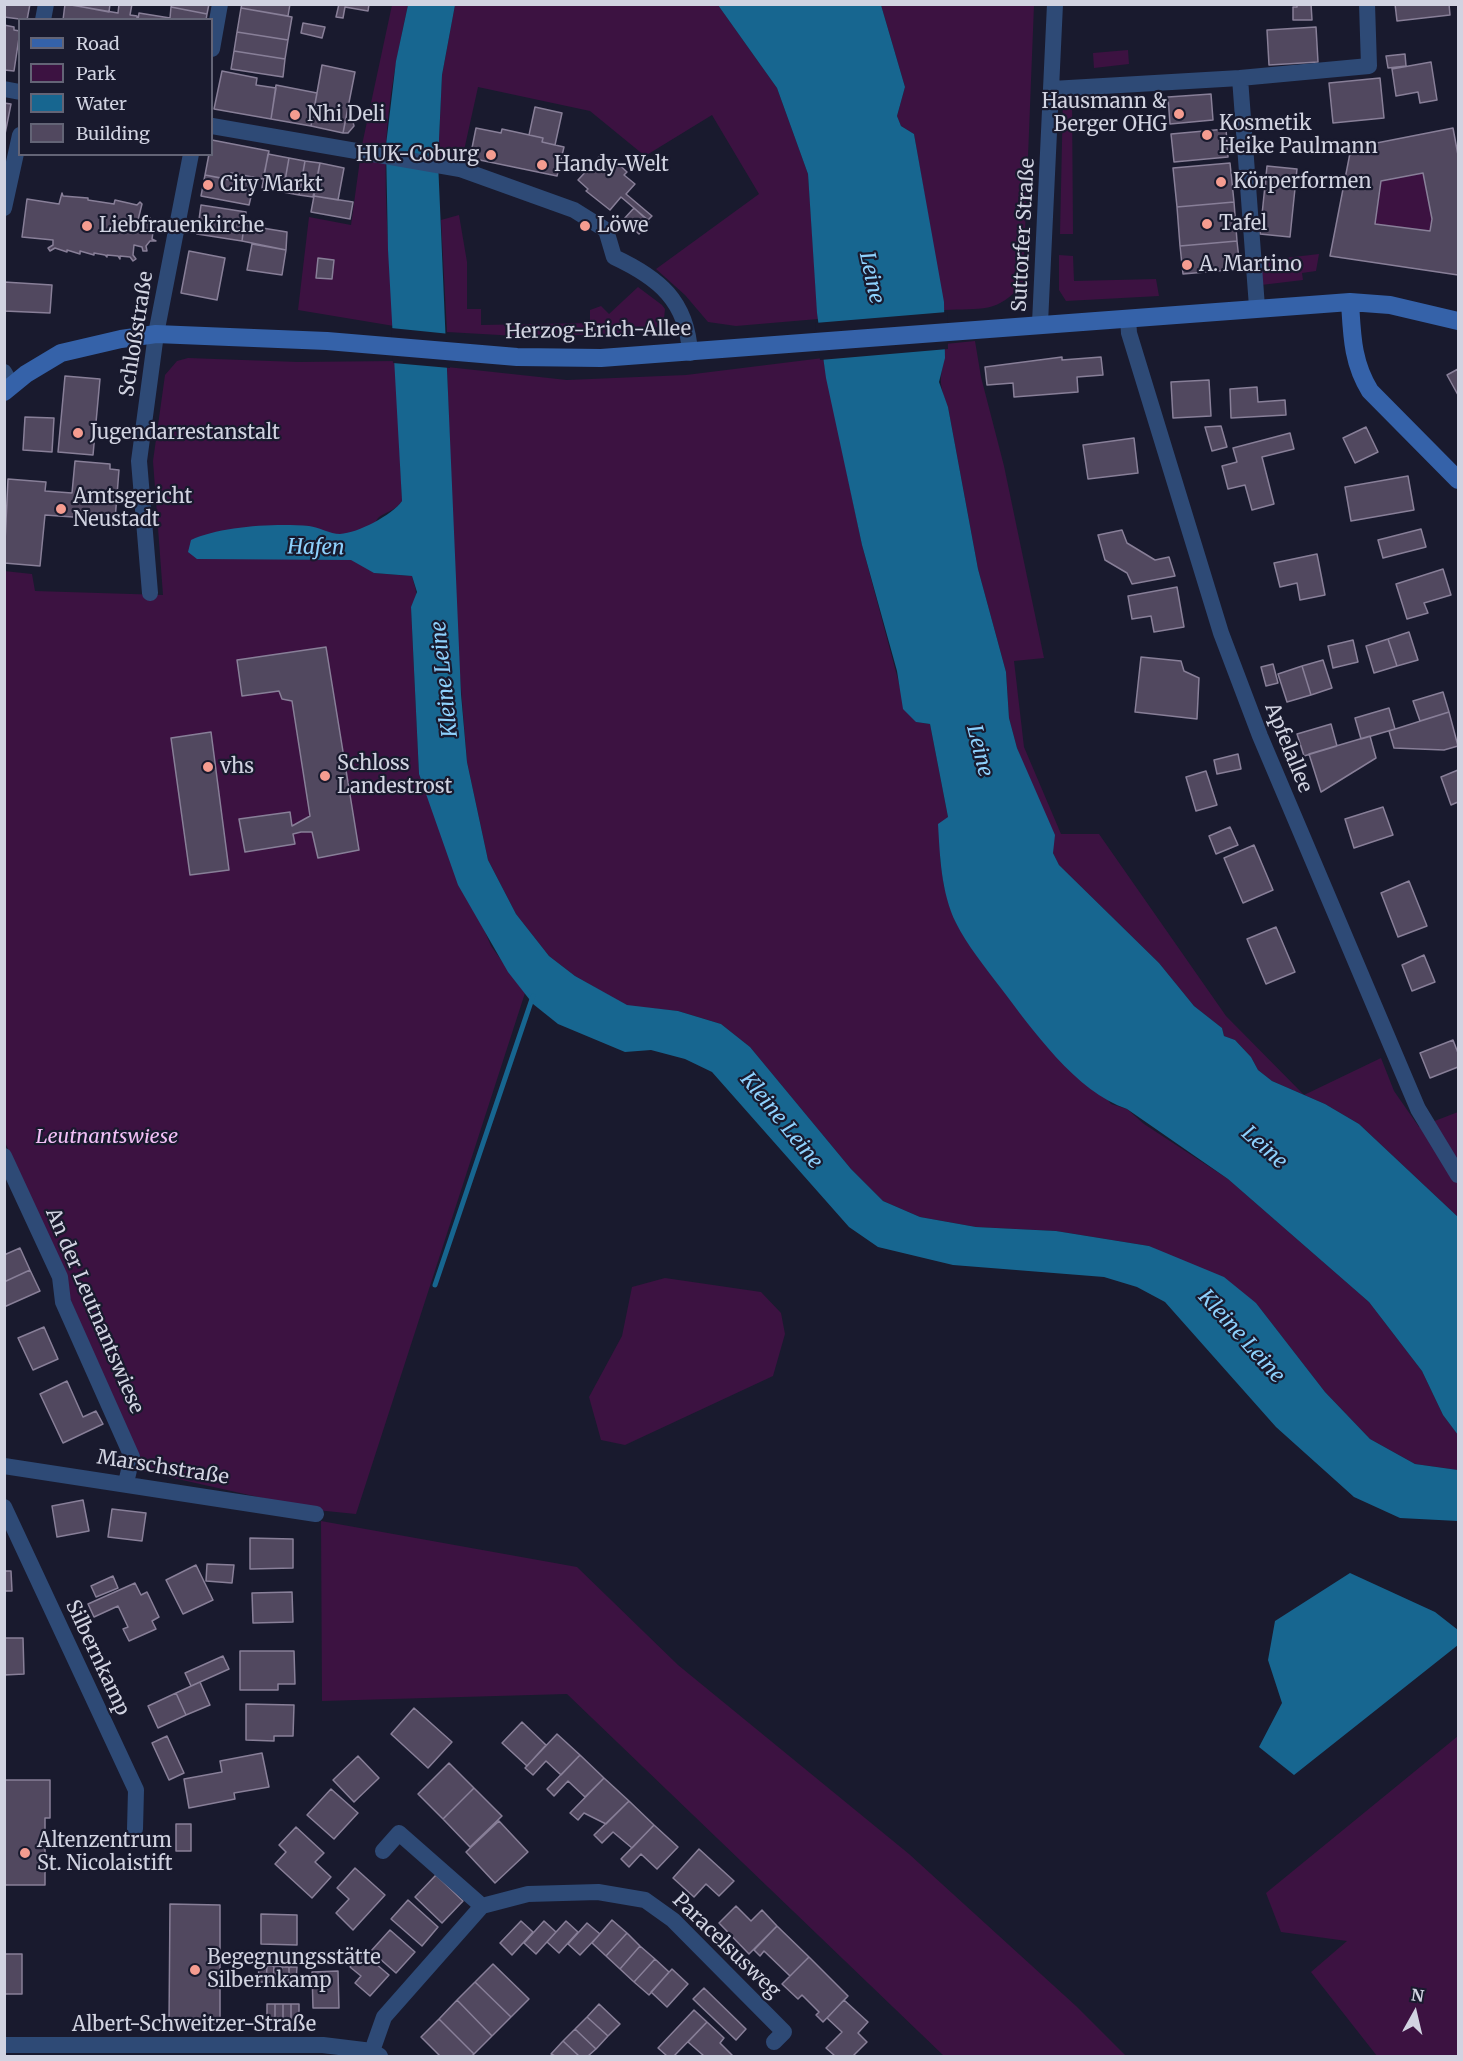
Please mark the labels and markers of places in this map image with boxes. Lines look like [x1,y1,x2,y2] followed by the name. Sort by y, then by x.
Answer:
[1041,90,1167,137] place label: Hausmann & Berger OHG
[307,103,385,127] place label: Nhi Deli
[1172,107,1186,121] marker: Hausmann & Berger OHG
[288,108,302,122] marker: Nhi Deli
[1219,112,1378,159] place label: Kosmetik Heike Paulmann
[1200,128,1214,142] marker: Kosmetik Heike Paulmann
[356,143,479,167] place label: HUK-Coburg
[484,148,498,162] marker: HUK-Coburg
[554,153,669,177] place label: Handy-Welt
[535,158,549,172] marker: Handy-Welt
[1233,170,1371,194] place label: Körperformen
[220,173,323,197] place label: City Markt
[1214,175,1228,189] marker: Körperformen
[201,178,215,192] marker: City Markt
[1219,212,1267,236] place label: Tafel
[99,214,264,238] place label: Liebfrauenkirche
[597,214,649,238] place label: Löwe
[1200,217,1214,231] marker: Tafel
[80,219,94,233] marker: Liebfrauenkirche
[578,219,592,233] marker: Löwe
[1199,253,1302,277] place label: A. Martino
[1180,258,1194,272] marker: A. Martino
[90,421,280,445] place label: Jugendarrestanstalt
[71,426,85,440] marker: Jugendarrestanstalt
[73,485,192,532] place label: Amtsgericht Neustadt
[54,502,68,516] marker: Amtsgericht Neustadt
[337,752,452,799] place label: Schloss Landestrost
[220,755,254,779] place label: vhs
[201,760,215,774] marker: vhs
[318,769,332,783] marker: Schloss Landestrost
[37,1829,173,1876] place label: Altenzentrum St. Nicolaistift
[18,1846,32,1860] marker: Altenzentrum St. Nicolaistift
[207,1946,381,1993] place label: Begegnungsstätte Silbernkamp
[188,1963,202,1977] marker: Begegnungsstätte Silbernkamp

